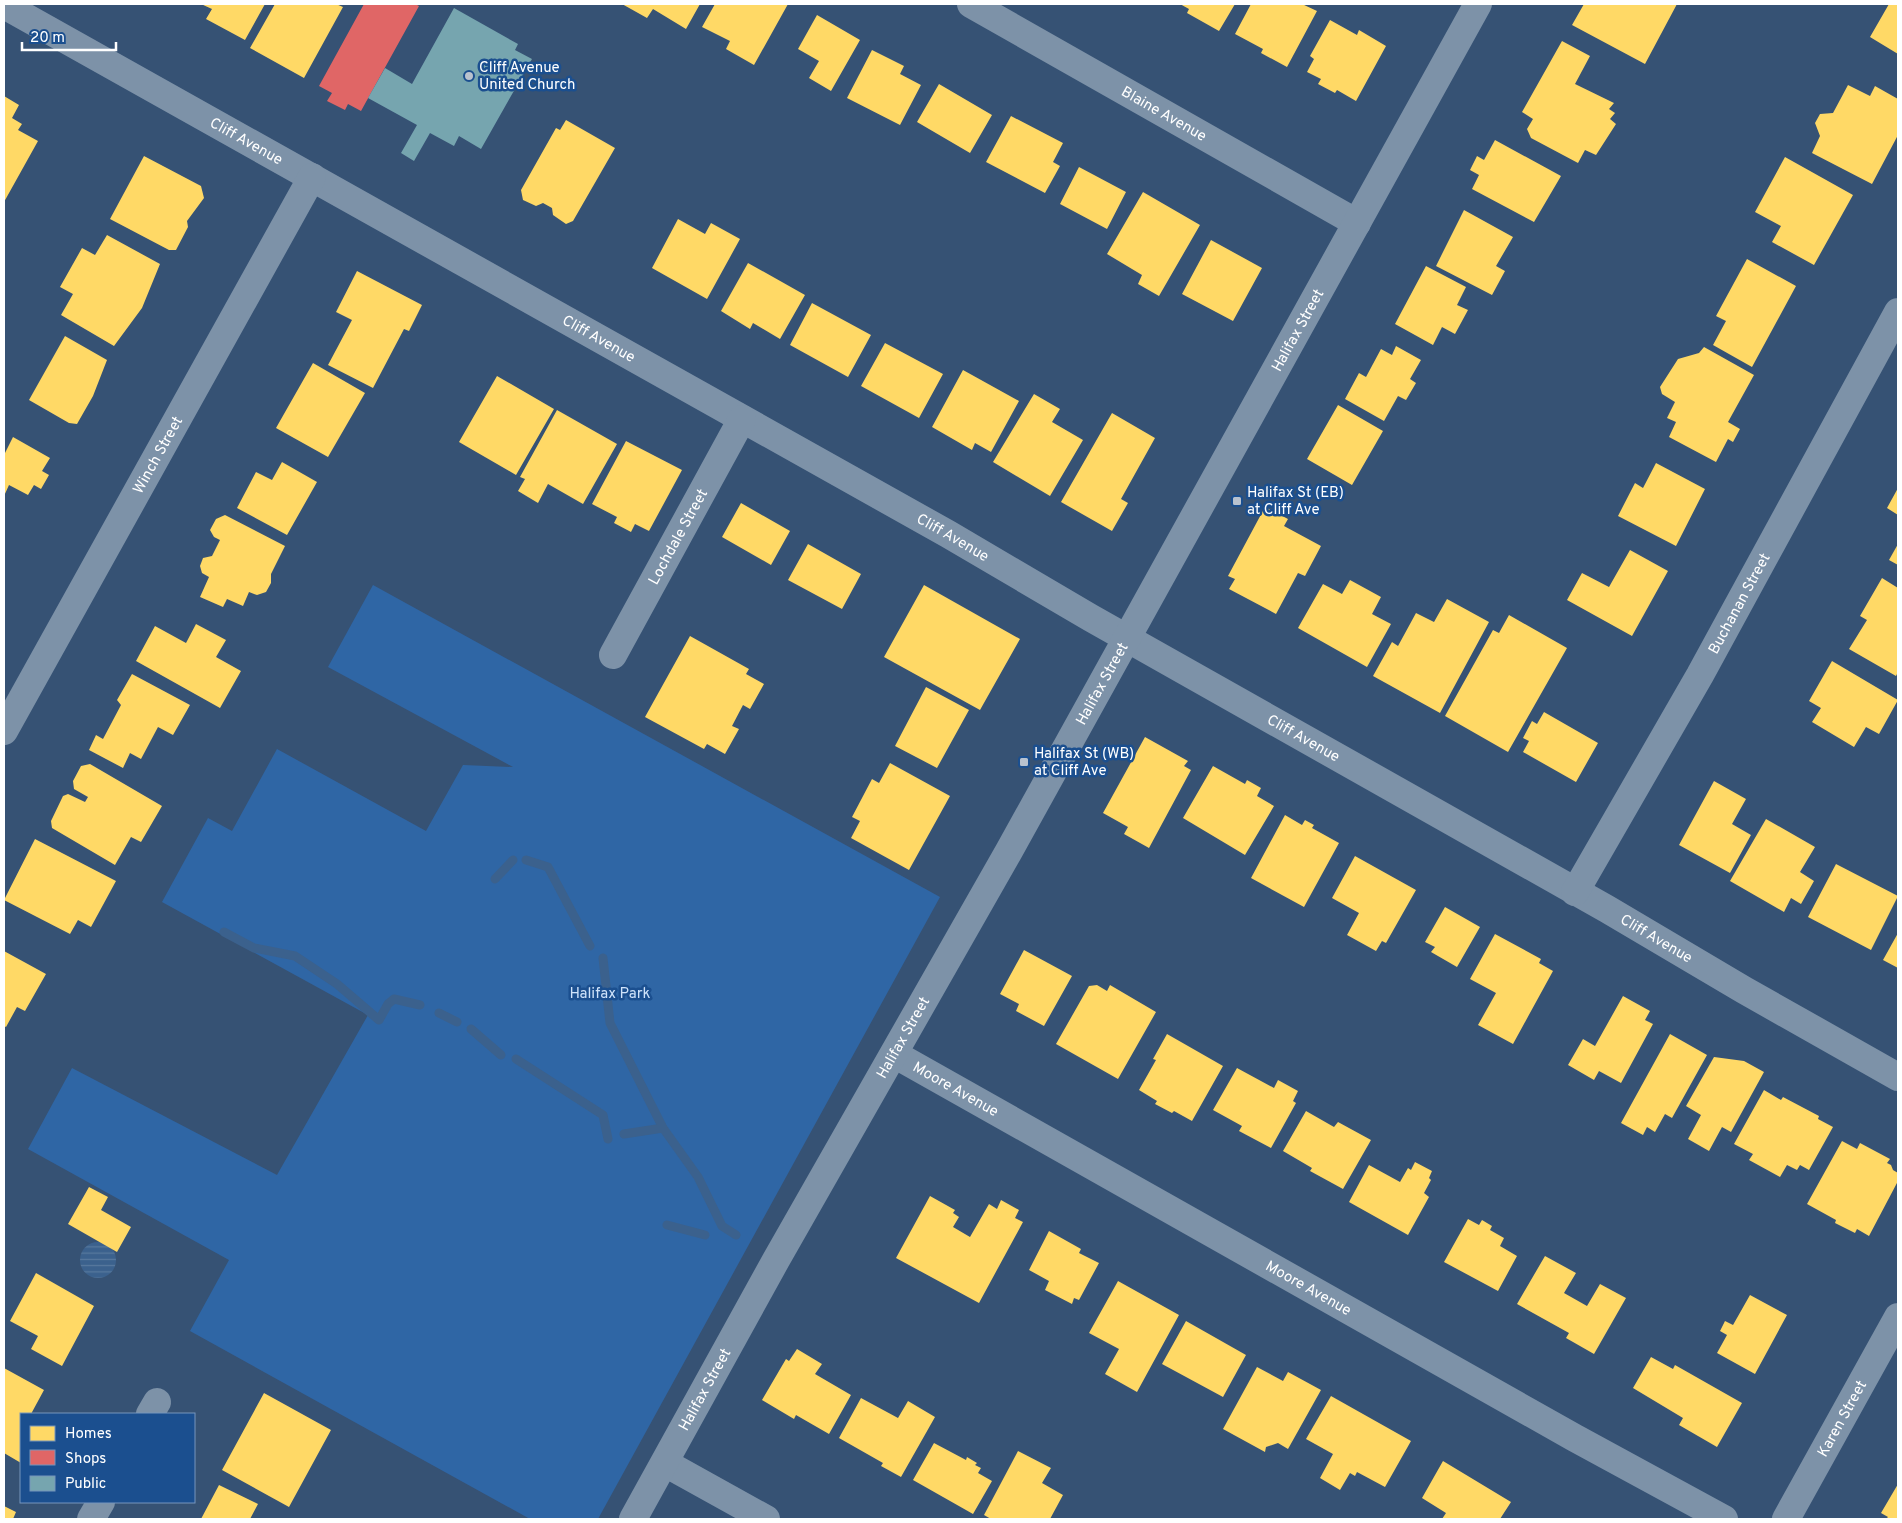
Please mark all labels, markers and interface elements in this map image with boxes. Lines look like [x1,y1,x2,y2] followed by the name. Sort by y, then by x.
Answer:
[22,20,116,52] scale bar
[30,29,65,48] text: 20 m
[479,59,576,95] place label: Cliff Avenue United Church
[463,70,475,82] marker: Cliff Avenue United Church
[1117,83,1210,147] street label: Blaine Avenue
[206,114,286,170] street label: Cliff Avenue
[1268,286,1329,375] street label: Halifax Street
[558,312,638,368] street label: Cliff Avenue
[130,413,188,498] street label: Winch Street
[1247,484,1344,520] place label: Halifax St (EB) at Cliff Ave
[645,486,713,588] street label: Lochdale Street
[1231,495,1243,507] marker: Halifax St (EB) at Cliff Ave
[913,510,992,567] street label: Cliff Avenue
[1705,550,1776,658] street label: Buchanan Street
[1073,640,1133,729] street label: Halifax Street
[1263,711,1343,767] street label: Cliff Avenue
[1034,745,1134,781] place label: Halifax St (WB) at Cliff Ave
[1018,756,1030,768] marker: Halifax St (WB) at Cliff Ave
[1616,911,1695,968] street label: Cliff Avenue
[570,985,651,1004] park label: Halifax Park
[873,994,935,1083] street label: Halifax Street
[909,1058,1001,1122] street label: Moore Avenue
[1262,1257,1354,1321] street label: Moore Avenue
[675,1346,736,1435] street label: Halifax Street
[1814,1377,1872,1461] street label: Karen Street
[20,1413,195,1503] legend
[65,1425,112,1444] text: Homes
[65,1450,106,1469] text: Shops
[65,1475,106,1494] text: Public

